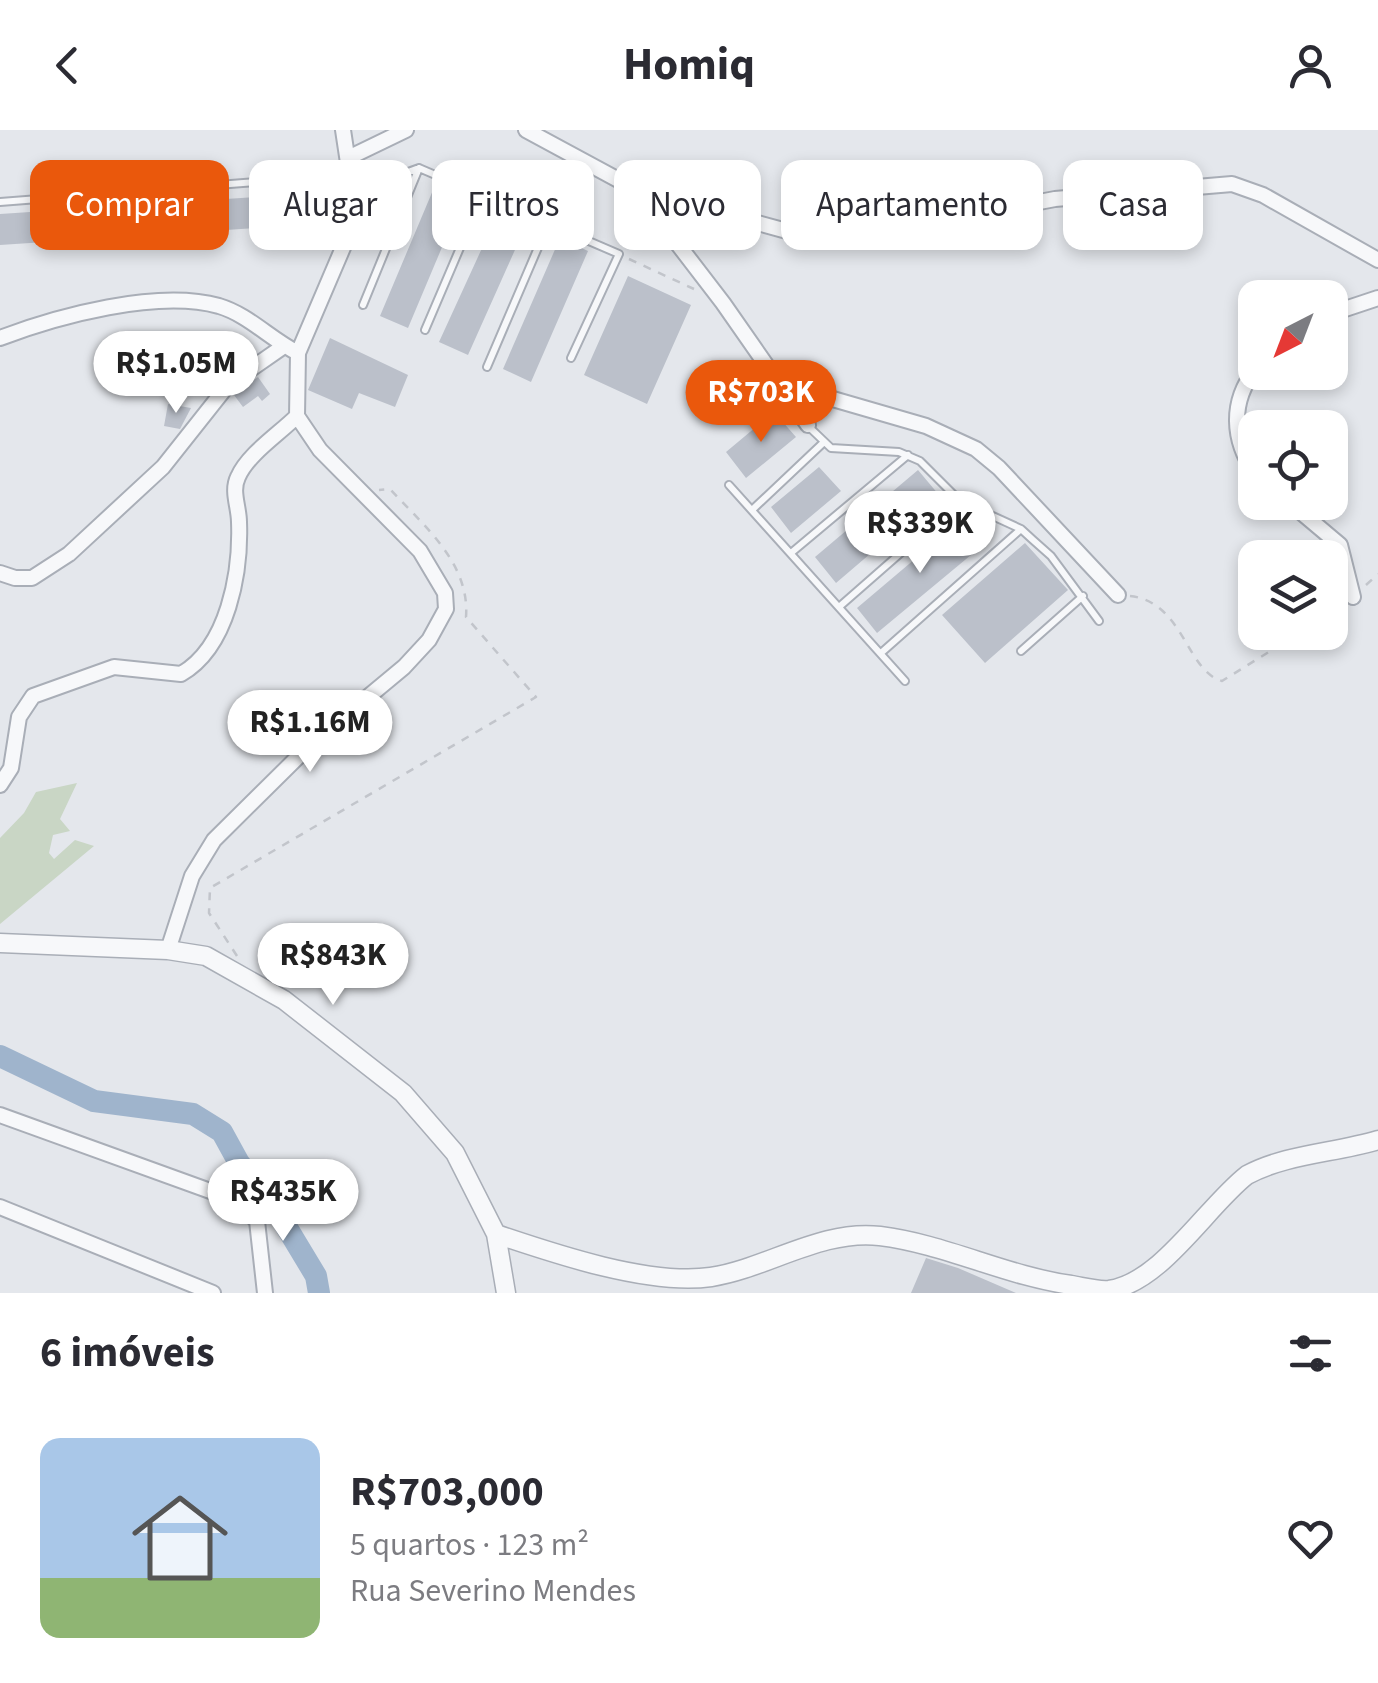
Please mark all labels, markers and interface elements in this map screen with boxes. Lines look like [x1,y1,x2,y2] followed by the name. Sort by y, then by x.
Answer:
[623,33,755,97] text: Homiq
[40,38,95,93] icon: back
[1283,38,1338,93] icon: person
[30,160,229,250] chip: Comprar
[249,160,412,250] chip: Alugar
[432,160,594,250] chip: Filtros
[614,160,761,250] chip: Novo
[781,160,1043,250] chip: Apartamento
[1063,160,1203,250] chip: Casa
[1238,280,1348,390] north arrow
[1238,280,1348,650] map controls
[84,331,268,416] pin: R$1.05M
[115,340,237,386] text: R$1.05M
[680,360,842,445] pin: R$703K
[708,369,814,415] text: R$703K
[1238,410,1348,520] button: locate
[839,491,1001,576] pin: R$339K
[867,500,973,546] text: R$339K
[1238,540,1348,650] button: layers
[218,690,402,775] pin: R$1.16M
[249,699,371,745] text: R$1.16M
[252,923,414,1008] pin: R$843K
[280,932,386,978] text: R$843K
[202,1159,364,1244] pin: R$435K
[230,1168,336,1214] text: R$435K
[40,1323,215,1383] text: 6 imóveis
[1283,1326,1338,1381] icon: filters
[350,1462,544,1522] text: R$703,000
[120,1478,240,1598] icon: home
[1283,1511,1338,1566] icon: heart
[350,1522,589,1568] text: 5 quartos · 123 m²
[350,1568,636,1614] text: Rua Severino Mendes

